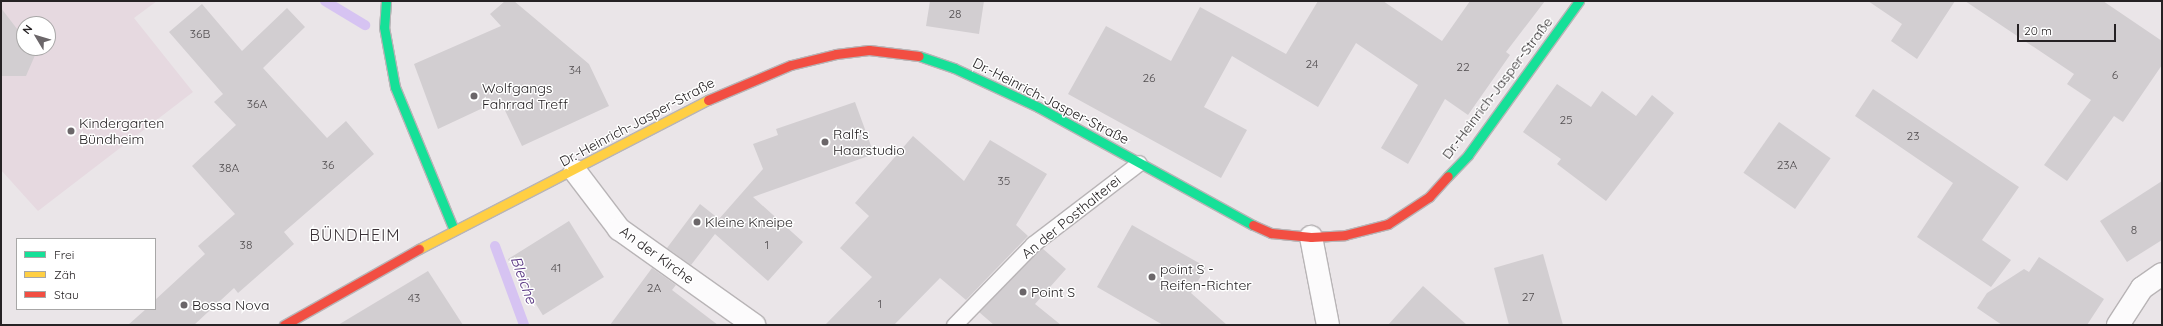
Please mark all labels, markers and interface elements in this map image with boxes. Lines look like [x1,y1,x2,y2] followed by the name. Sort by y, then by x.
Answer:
[948,7,962,21] house number: 28
[1438,14,1556,162] street label: Dr.-Heinrich-Jasper-Straße
[16,16,56,56] north arrow
[2019,16,2118,42] scale bar
[19,22,35,37] text: N
[2024,23,2052,38] text: 20 m
[190,27,210,41] house number: 36B
[970,54,1132,148] street label: Dr.-Heinrich-Jasper-Straße
[1306,57,1318,71] house number: 24
[1456,60,1470,74] house number: 22
[569,63,581,77] house number: 34
[2112,68,2118,82] house number: 6
[1142,71,1156,85] house number: 26
[557,74,717,170] street label: Dr.-Heinrich-Jasper-Straße
[482,80,568,112] place label: Wolfgangs Fahrrad Treff
[469,91,479,101] marker: Wolfgangs Fahrrad Treff
[247,97,267,111] house number: 36A
[1559,113,1573,127] house number: 25
[79,115,164,148] place label: Kindergarten Bündheim
[66,126,76,136] marker: Kindergarten Bündheim
[833,126,905,158] place label: Ralf's Haarstudio
[1907,129,1919,143] house number: 23
[820,137,830,147] marker: Ralf's Haarstudio
[322,158,334,172] house number: 36
[1777,158,1797,172] house number: 23A
[219,161,239,175] house number: 38A
[1018,172,1124,262] street label: An der Posthalterei
[998,174,1010,188] house number: 35
[705,214,793,230] place label: Kleine Kneipe
[692,217,702,227] marker: Kleine Kneipe
[617,223,697,287] street label: An der Kirche
[2131,223,2137,237] house number: 8
[310,225,400,245] district label: BÜNDHEIM
[16,238,156,310] legend
[240,238,252,252] house number: 38
[765,238,769,252] house number: 1
[54,247,74,262] text: Frei
[507,254,541,306] water label: Bleiche
[551,261,561,275] house number: 41
[1160,261,1252,294] place label: point S - Reifen-Richter
[54,267,76,282] text: Zäh
[1147,272,1157,282] marker: point S - Reifen-Richter
[647,281,661,295] house number: 2A
[1031,284,1075,300] place label: Point S
[54,287,79,302] text: Stau
[1018,287,1028,297] marker: Point S
[1522,290,1534,304] house number: 27
[408,291,420,305] house number: 43
[192,297,270,313] place label: Bossa Nova
[878,297,882,311] house number: 1
[179,300,189,310] marker: Bossa Nova

